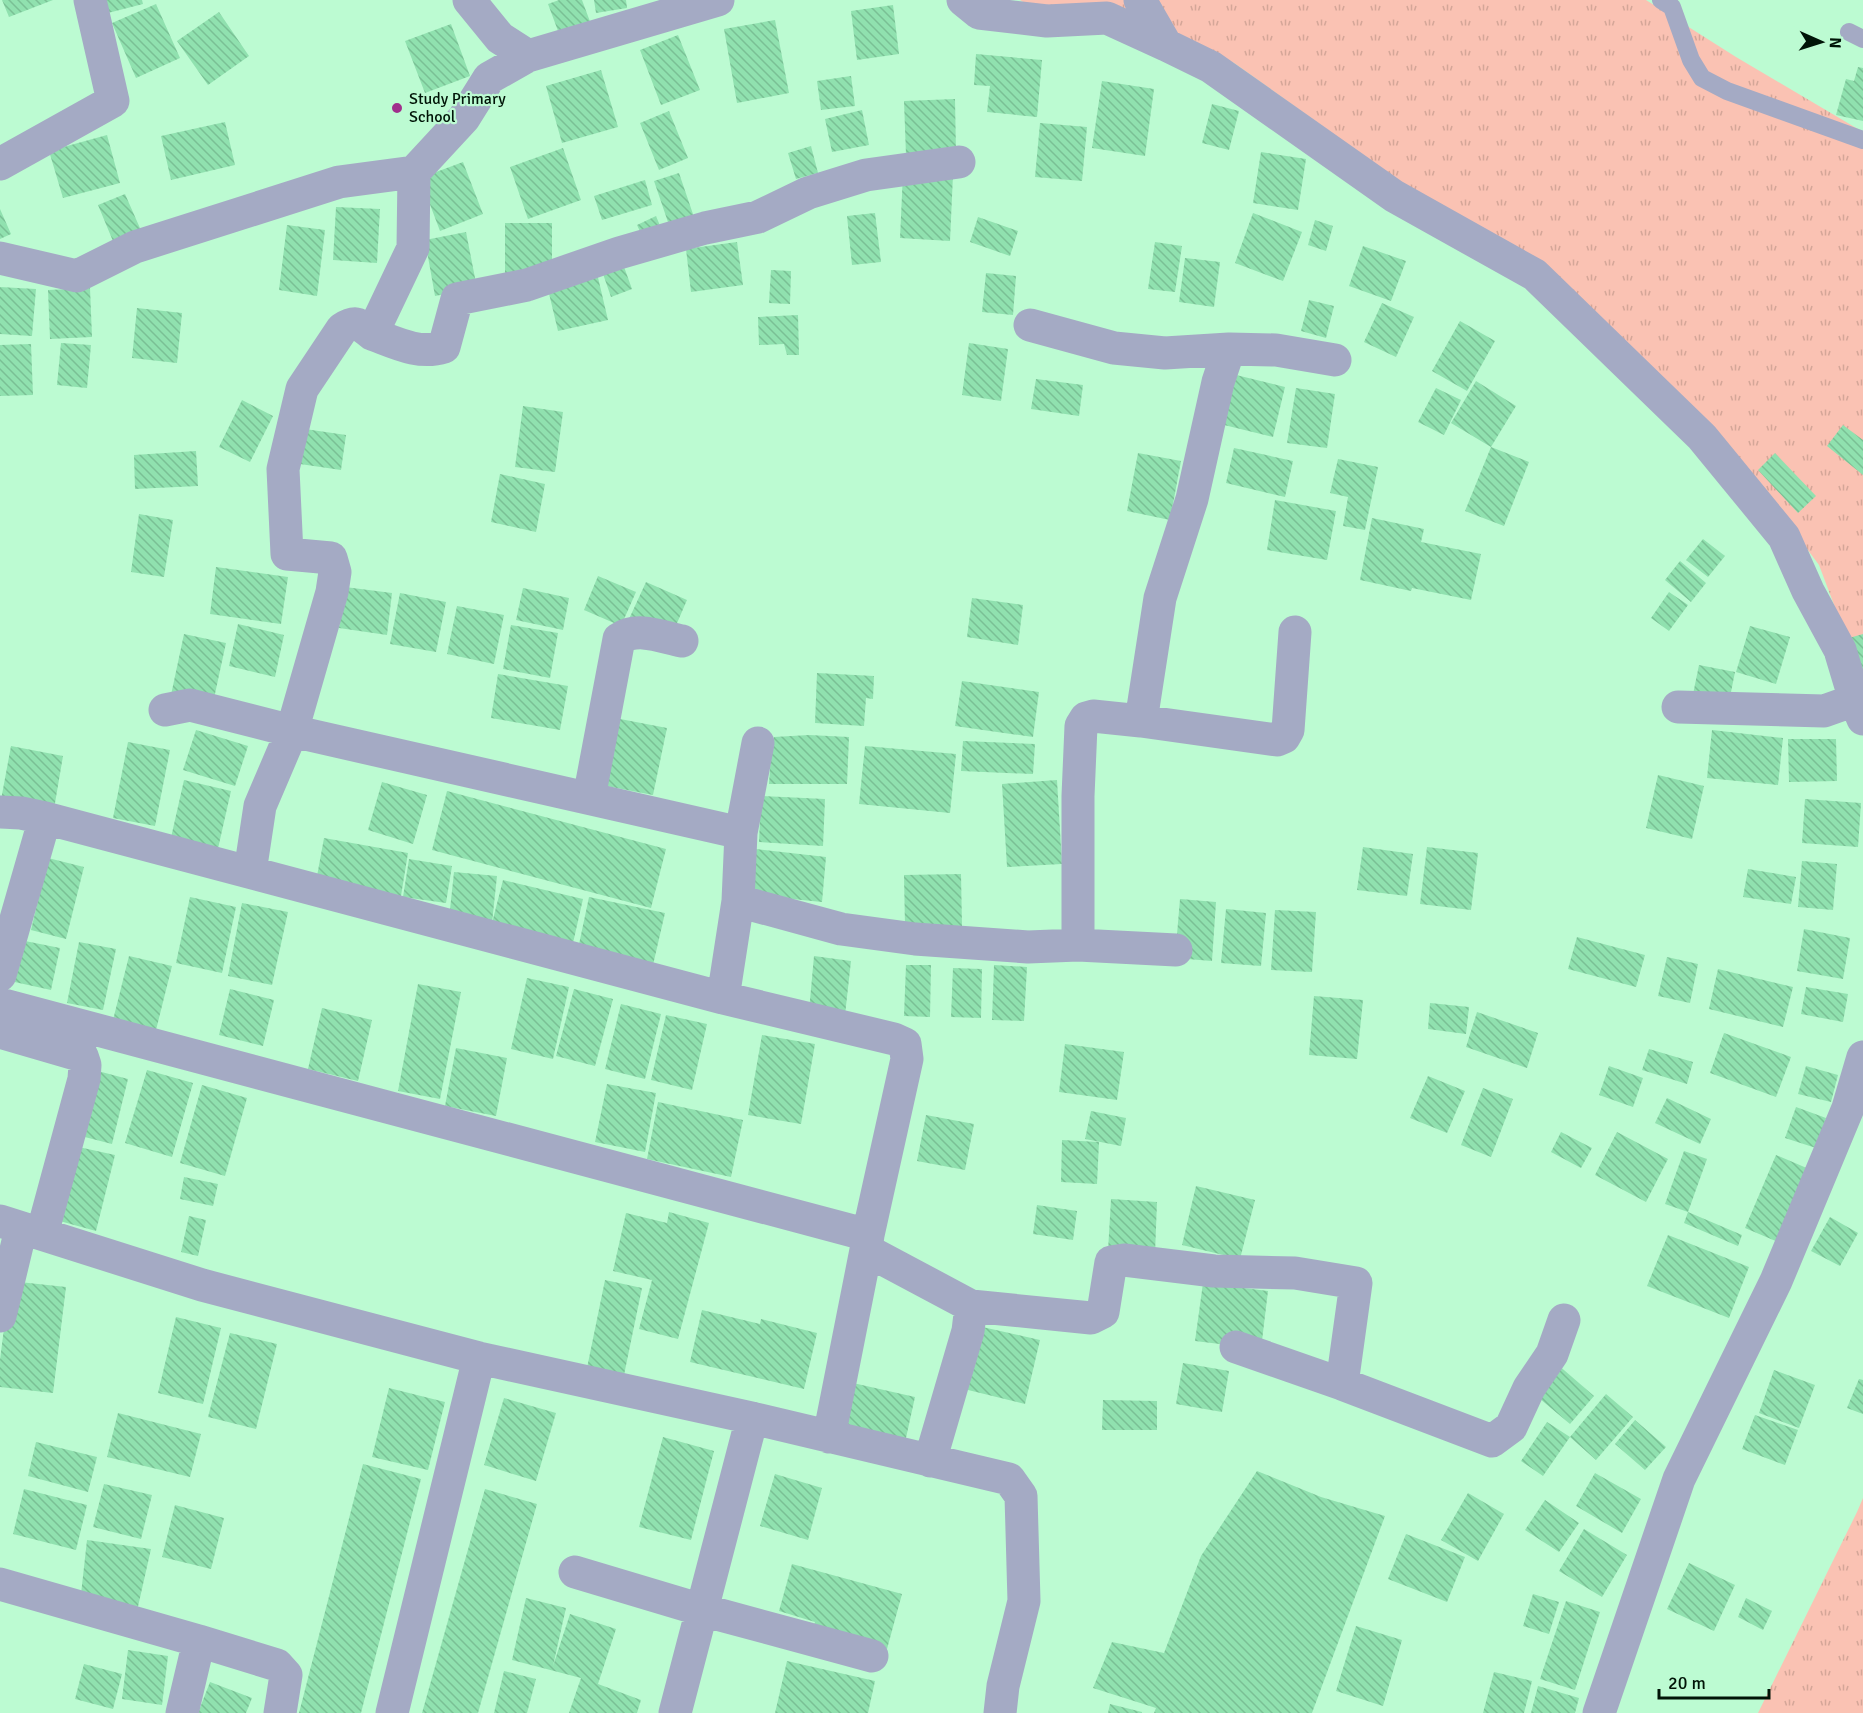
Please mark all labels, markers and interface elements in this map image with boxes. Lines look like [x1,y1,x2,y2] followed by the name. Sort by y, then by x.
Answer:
[1791,12,1851,72] north arrow
[1825,37,1845,49] text: N
[409,89,506,127] place label: Study Primary School
[390,101,404,115] marker: Study Primary School
[1659,1662,1768,1700] scale bar
[1668,1672,1706,1694] text: 20 m

